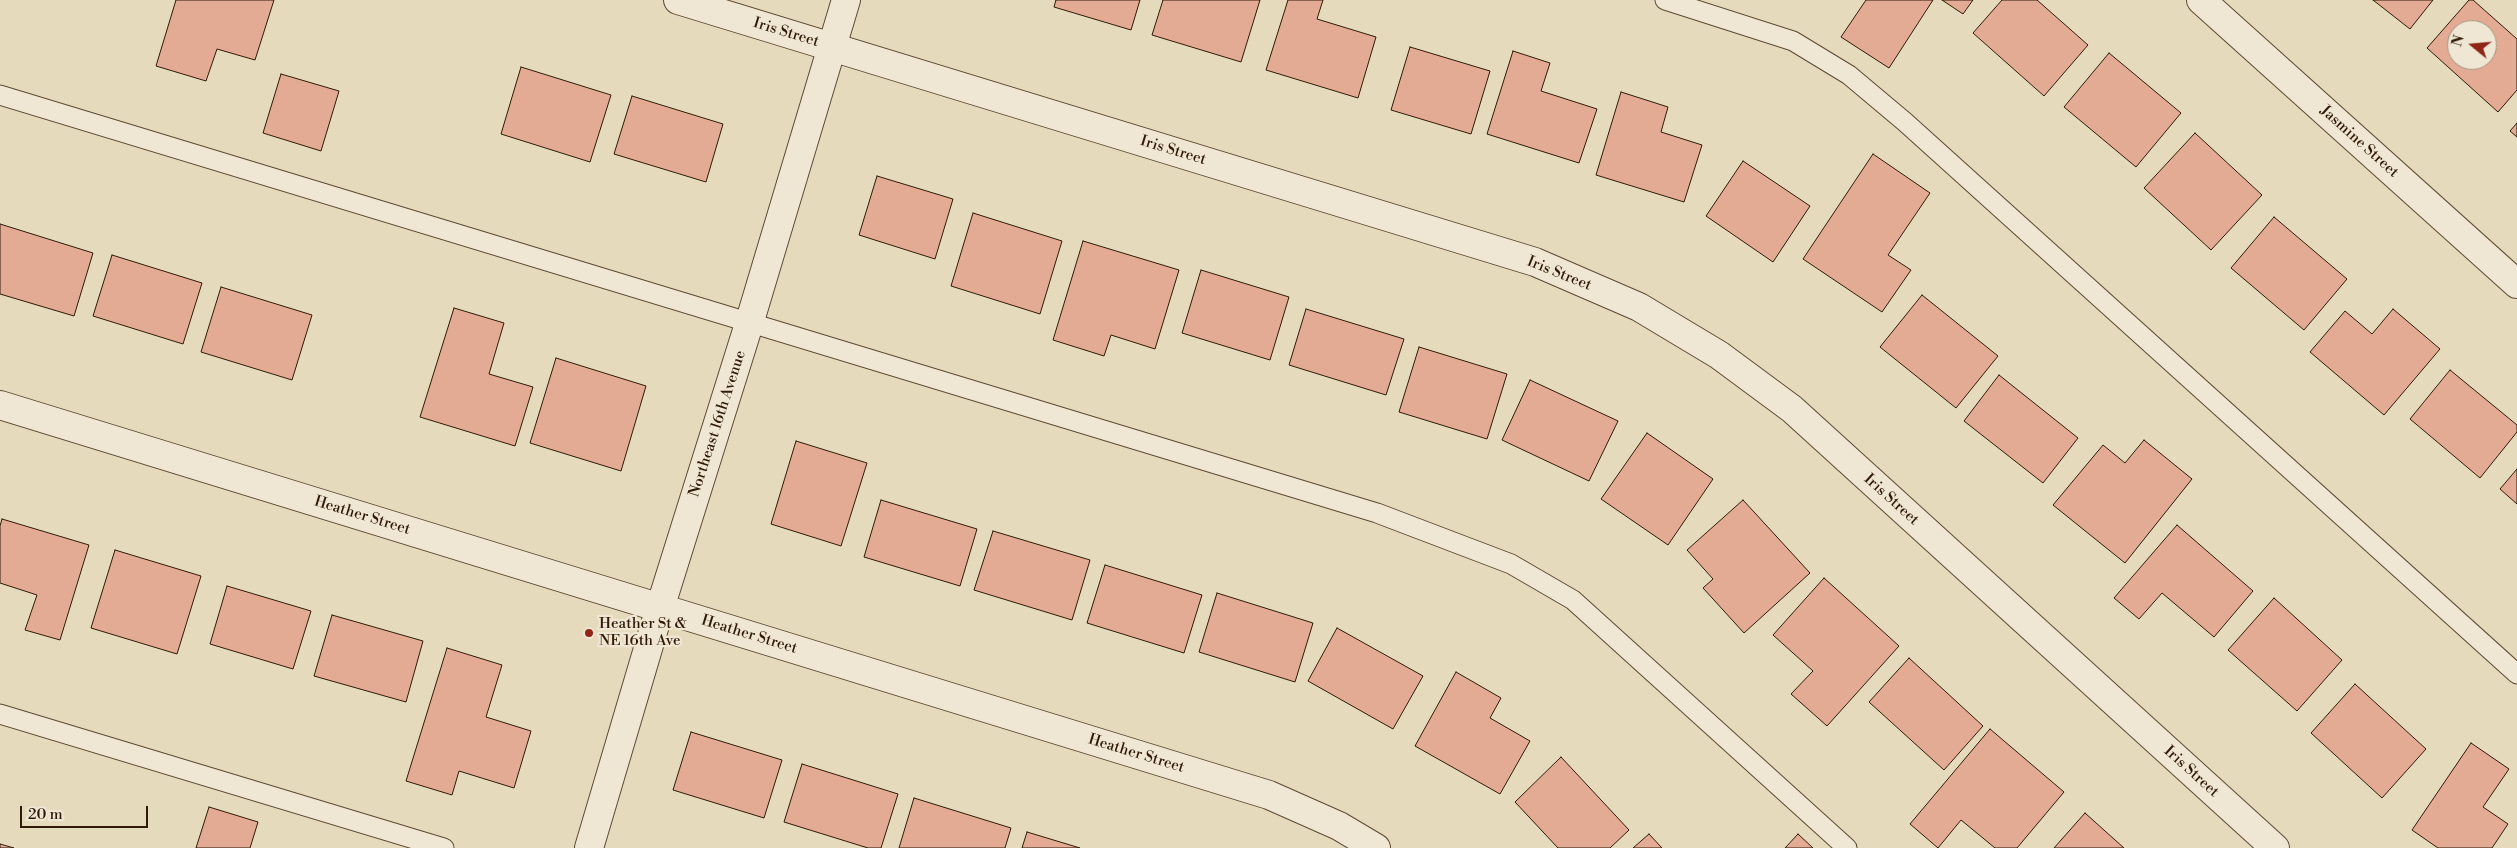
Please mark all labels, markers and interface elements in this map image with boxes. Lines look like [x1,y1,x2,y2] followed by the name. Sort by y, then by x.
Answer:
[751,14,821,52] street label: Iris Street
[2447,20,2497,70] north arrow
[2448,33,2469,49] text: N
[2316,102,2402,182] street label: Jasmine Street
[1138,132,1208,170] street label: Iris Street
[1524,253,1594,295] street label: Iris Street
[686,348,750,500] street label: Northeast 16th Avenue
[1860,471,1922,529] street label: Iris Street
[312,493,412,539] street label: Heather Street
[699,612,799,658] street label: Heather Street
[599,615,687,650] place label: Heather St & NE 16th Ave
[583,627,595,639] marker: Heather St & NE 16th Ave
[1086,731,1186,777] street label: Heather Street
[2160,743,2222,801] street label: Iris Street
[22,796,150,828] scale bar
[28,805,63,824] text: 20 m

